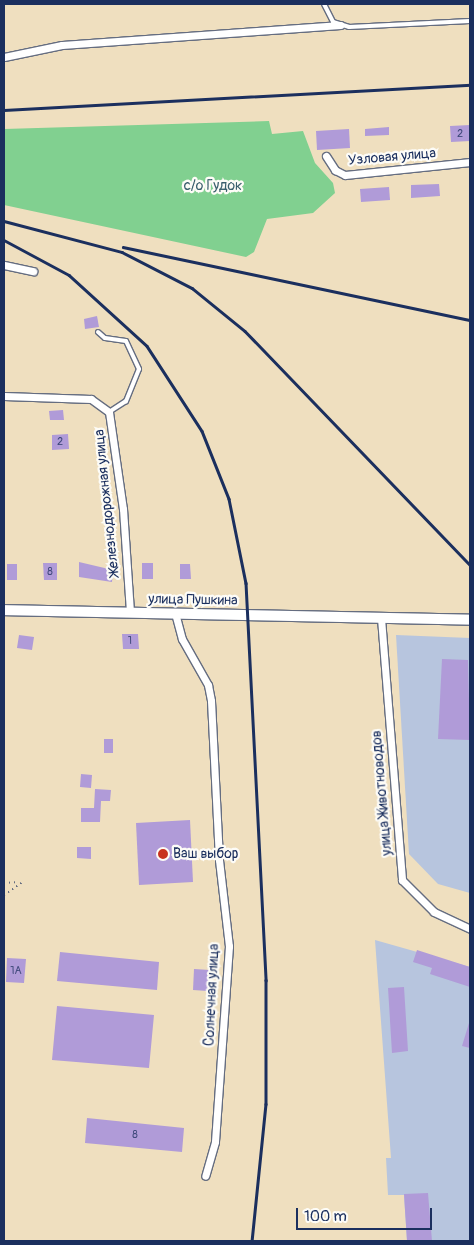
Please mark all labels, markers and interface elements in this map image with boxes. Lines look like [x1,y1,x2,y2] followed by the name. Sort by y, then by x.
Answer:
[457,127,463,141] house number: 2
[347,145,437,169] street label: Узловая улица
[184,178,242,194] park label: с/о Гудок
[91,429,123,577] street label: Железнодорожная улица
[57,435,63,449] house number: 2
[47,565,53,579] house number: 8
[148,591,238,609] street label: улица Пушкина
[128,634,132,648] house number: 1
[368,730,396,856] street label: улица Животноводов
[173,846,238,862] place label: Ваш выбор
[157,848,169,860] marker: Ваш выбор
[201,943,223,1047] street label: Солнечная улица
[10,964,22,978] house number: 1А
[132,1128,138,1142] house number: 8
[299,1198,435,1230] scale bar
[304,1207,347,1226] text: 100 m

